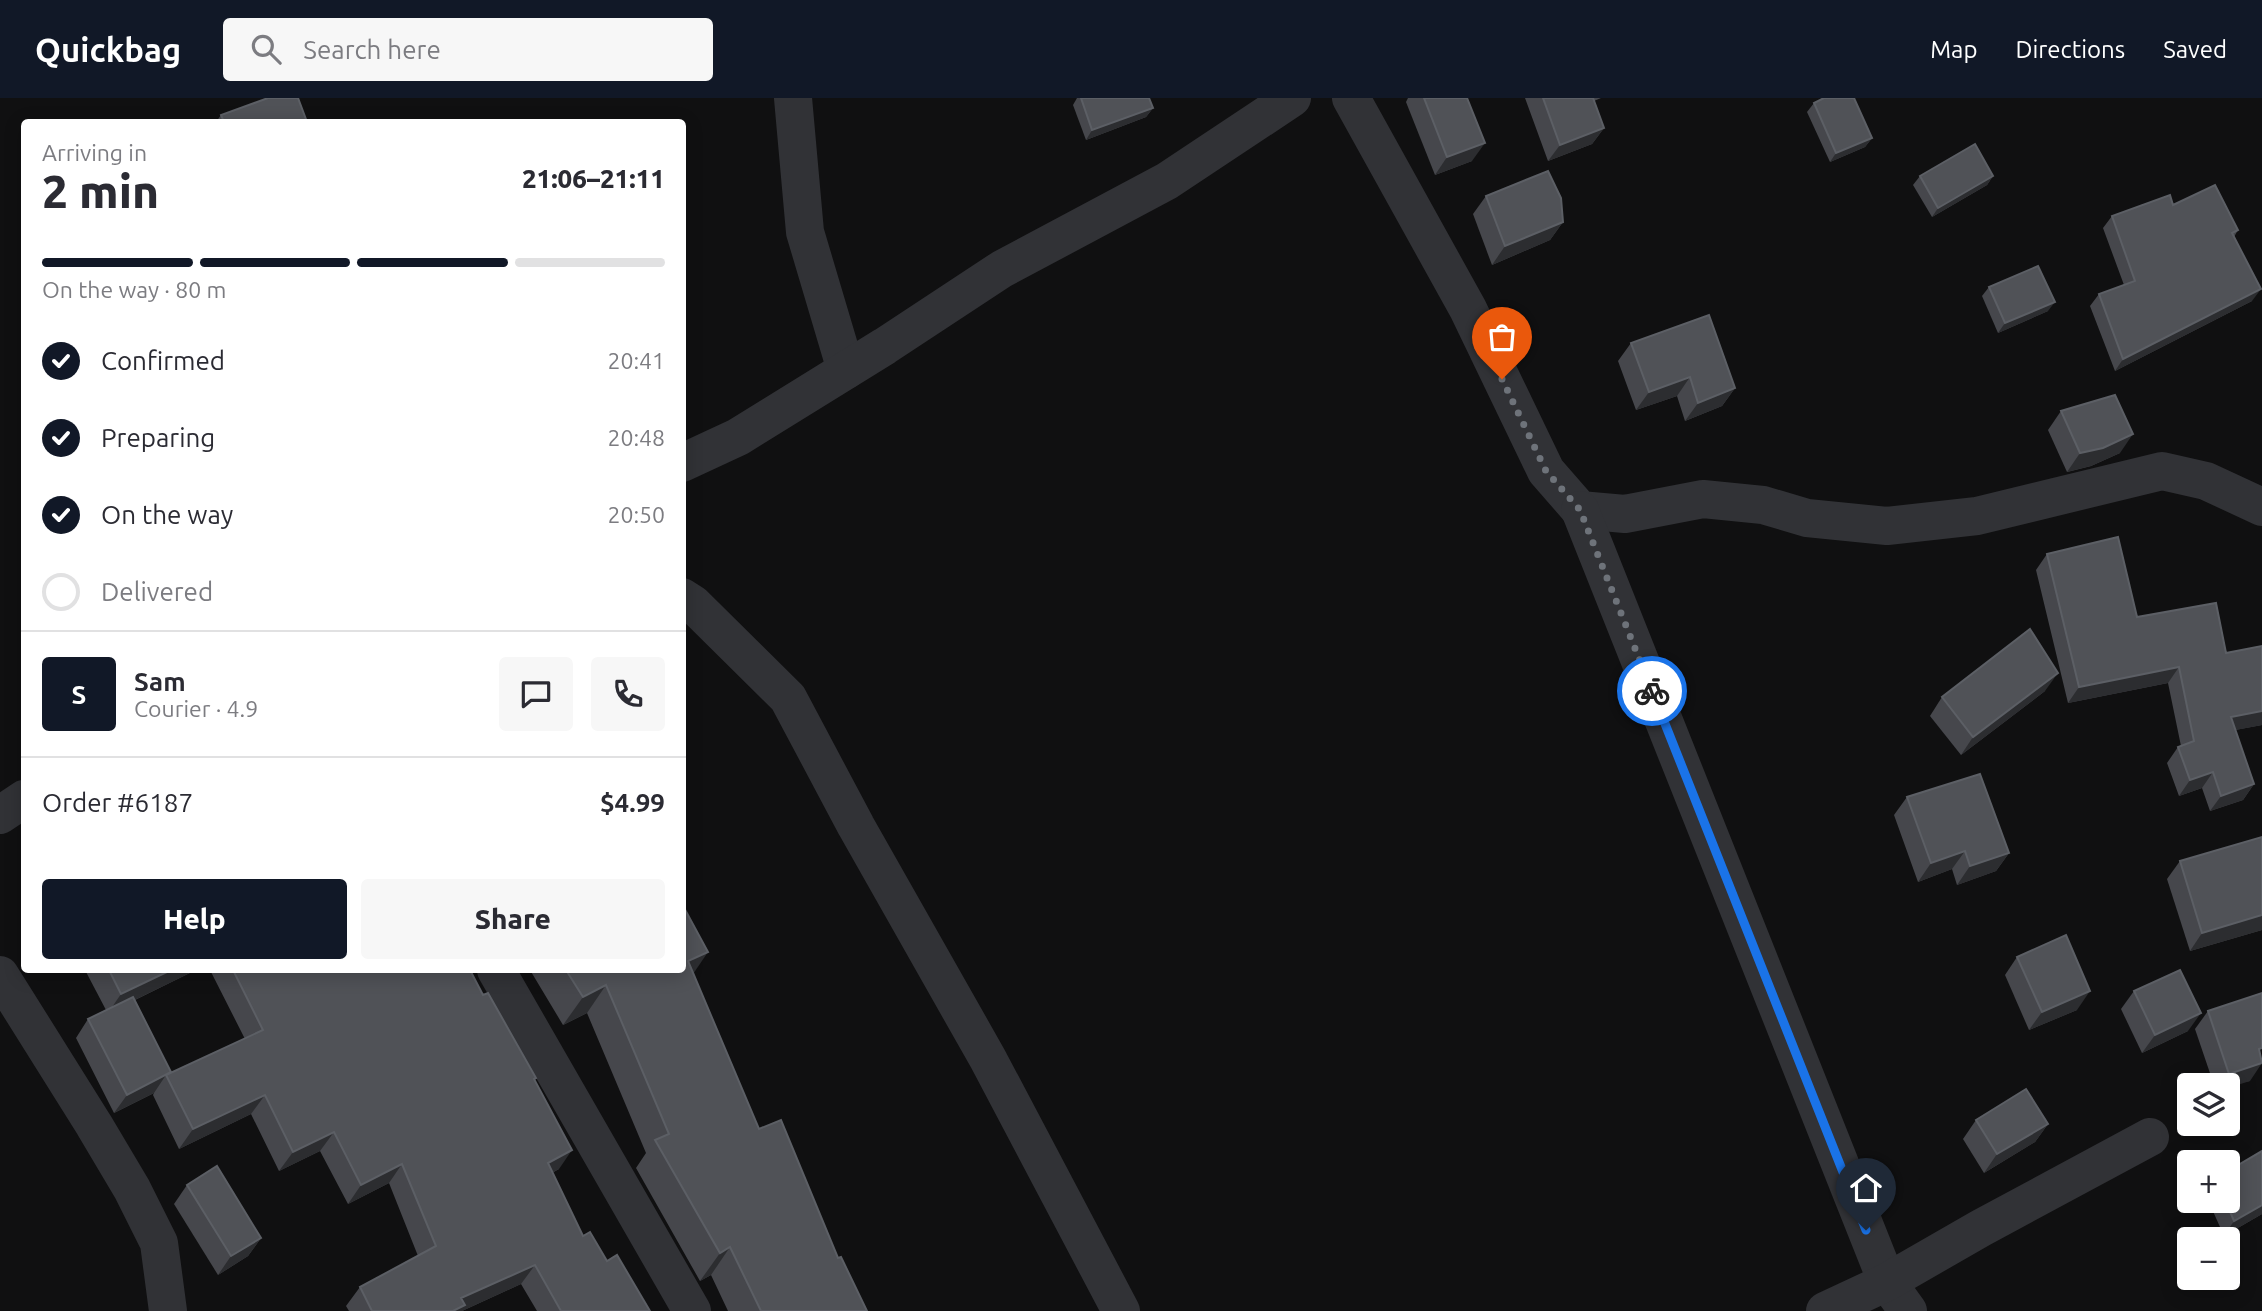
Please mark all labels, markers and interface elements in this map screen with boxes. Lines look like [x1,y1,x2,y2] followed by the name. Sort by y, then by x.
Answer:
[223,18,713,81] search box
[247,30,285,68] icon: search
[35,31,181,68] text: Quickbag
[303,35,441,64] text: Search here
[1930,36,1977,63] text: Map
[2015,36,2125,63] text: Directions
[2163,36,2227,63] text: Saved
[42,140,147,165] text: Arriving in
[522,164,665,193] text: 21:06–21:11
[42,165,159,217] text: 2 min
[42,277,226,302] text: On the way · 80 m
[1472,307,1532,379] pin
[1483,318,1521,356] icon: bag
[42,342,80,380] icon: check
[101,346,225,375] text: Confirmed
[607,348,665,373] text: 20:41
[42,419,80,457] icon: check
[101,423,215,452] text: Preparing
[607,425,665,450] text: 20:48
[42,496,80,534] icon: check
[101,500,233,529] text: On the way
[607,502,665,527] text: 20:50
[101,577,213,606] text: Delivered
[1617,656,1687,726] courier
[499,657,573,731] button: chat
[591,657,665,731] button: phone
[134,667,186,696] text: Sam
[1633,672,1671,710] icon: bike
[72,680,86,709] text: S
[134,696,258,721] text: Courier · 4.9
[42,788,193,817] text: Order #6187
[600,788,665,817] text: $4.99
[42,879,347,959] button: Help
[361,879,665,959] button: Share
[2177,1073,2240,1290] map controls
[2177,1073,2240,1136] button: layers
[2177,1150,2240,1213] button: +
[1836,1158,1896,1230] pin
[1847,1169,1885,1207] icon: home
[2177,1227,2240,1290] button: −

